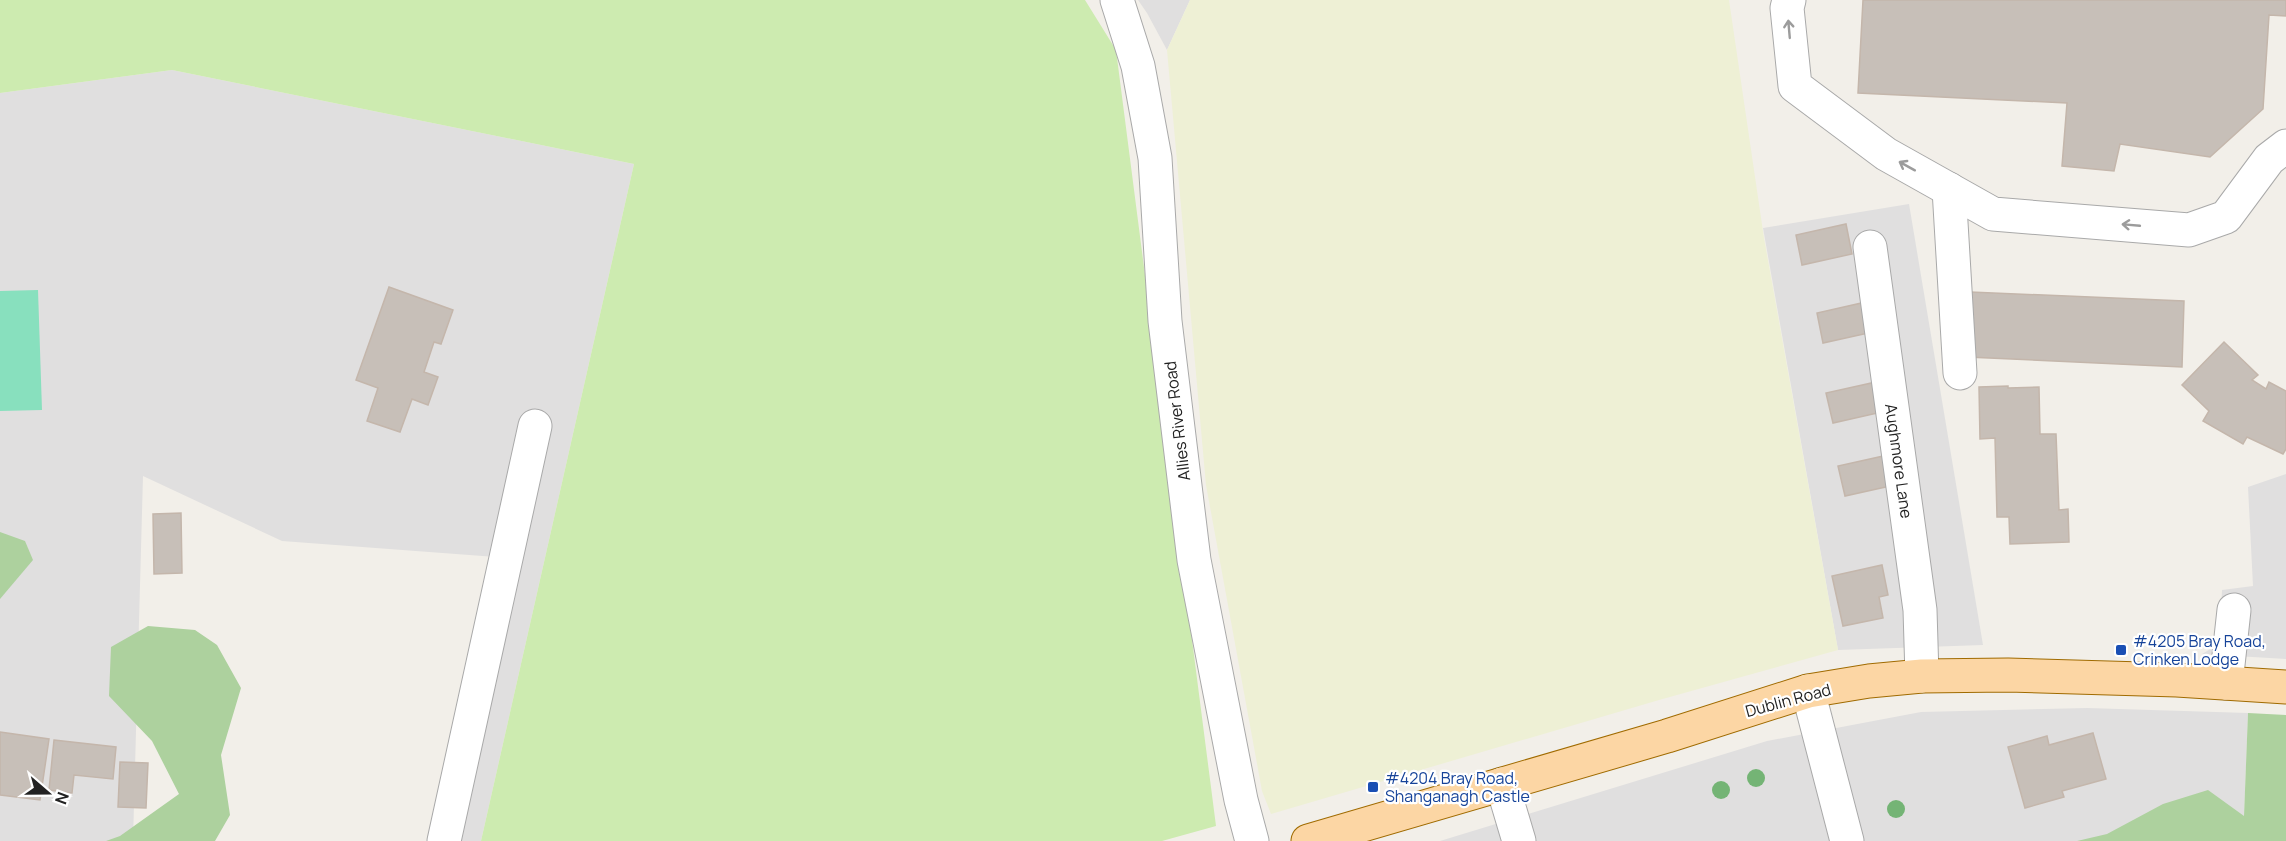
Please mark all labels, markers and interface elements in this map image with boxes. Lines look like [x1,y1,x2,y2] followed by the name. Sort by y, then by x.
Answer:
[1783,20,1794,40] one-way arrow
[1899,160,1916,172] one-way arrow
[2122,219,2142,230] one-way arrow
[1159,360,1195,482] street label: Allies River Road
[1880,402,1918,520] street label: Aughmore Lane
[2133,630,2266,670] place label: #4205 Bray Road, Crinken Lodge
[2114,643,2128,657] marker: #4205 Bray Road, Crinken Lodge
[1743,678,1833,722] street label: Dublin Road
[18,763,78,823] north arrow
[1385,767,1530,807] place label: #4204 Bray Road, Shanganagh Castle
[1366,780,1380,794] marker: #4204 Bray Road, Shanganagh Castle
[50,789,74,807] text: N

